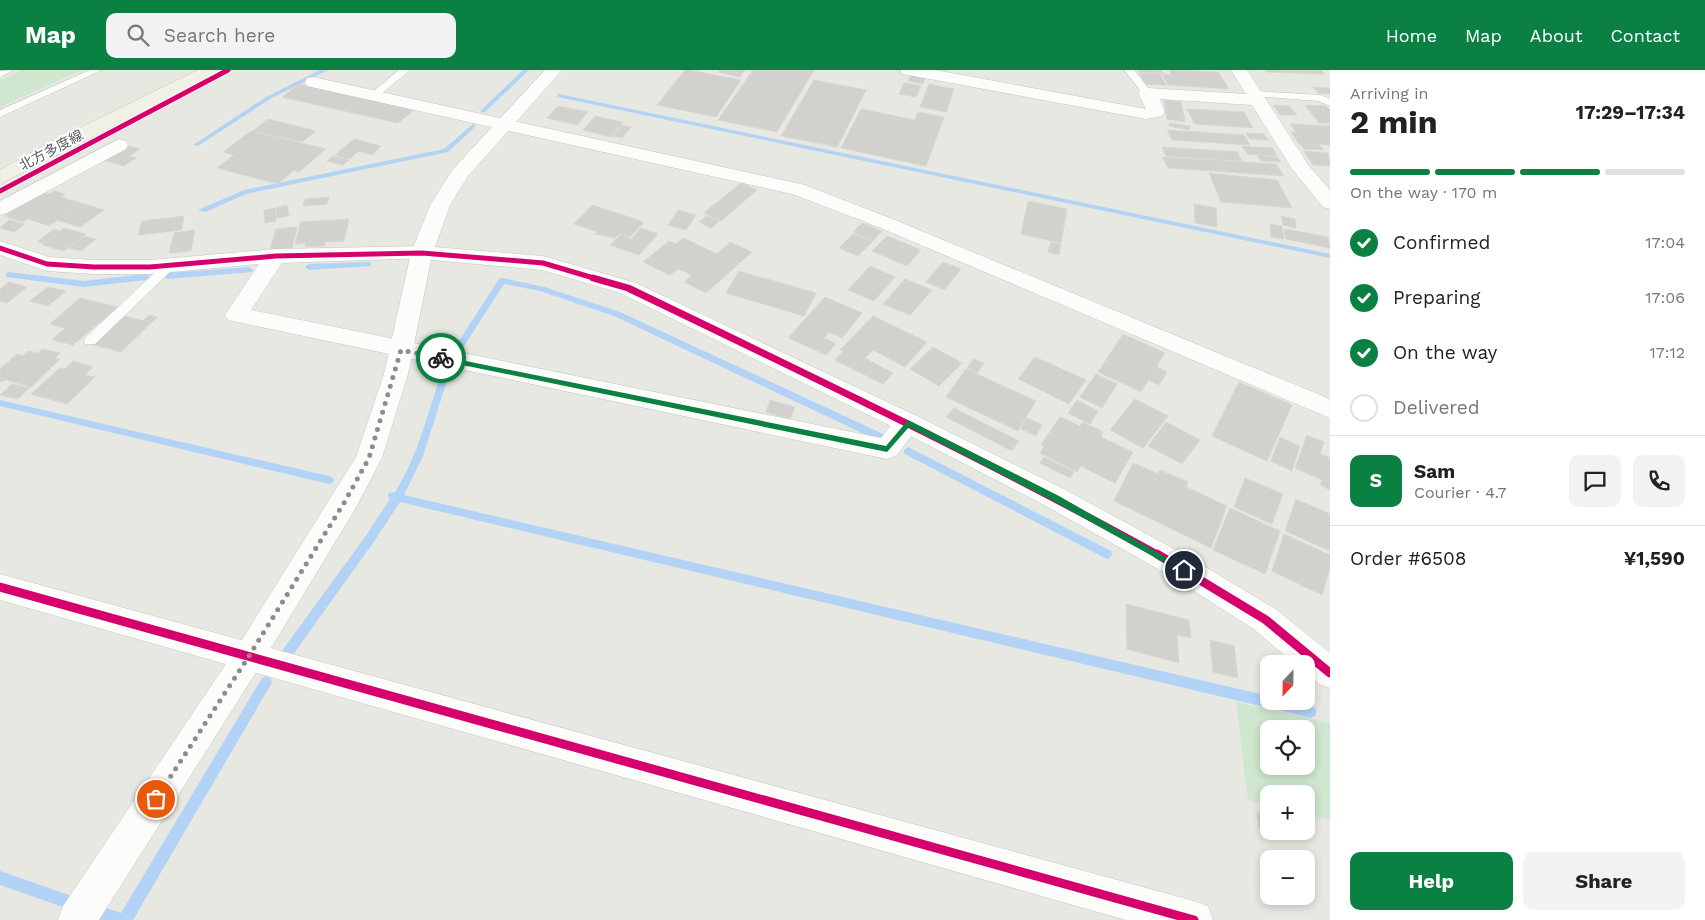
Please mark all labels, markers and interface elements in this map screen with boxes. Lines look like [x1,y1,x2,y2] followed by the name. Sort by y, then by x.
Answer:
[106,13,456,58] search box
[25,21,76,49] text: Map
[124,21,152,49] icon: search
[164,24,275,47] text: Search here
[1386,25,1437,46] text: Home
[1465,25,1502,46] text: Map
[1530,25,1582,46] text: About
[1610,25,1680,46] text: Contact
[1350,84,1428,103] text: Arriving in
[1576,101,1685,124] text: 17:29–17:34
[1350,103,1438,141] text: 2 min
[16,127,86,173] street label: 北方多度線
[1350,183,1497,202] text: On the way · 170 m
[1350,229,1378,257] icon: check
[1393,231,1490,254] text: Confirmed
[1645,233,1685,252] text: 17:04
[1350,284,1378,312] icon: check
[1393,286,1480,309] text: Preparing
[1645,288,1685,307] text: 17:06
[416,333,466,383] courier
[1350,339,1378,367] icon: check
[1393,341,1497,364] text: On the way
[1649,343,1685,362] text: 17:12
[427,344,455,372] icon: bike
[1393,396,1480,419] text: Delivered
[1569,455,1621,507] button: chat
[1633,455,1685,507] button: phone
[1414,460,1455,483] text: Sam
[1370,469,1382,492] text: S
[1414,483,1507,502] text: Courier · 4.7
[1350,547,1467,570] text: Order #6508
[1624,547,1685,570] text: ¥1,590
[1163,549,1205,591] pin
[1170,556,1198,584] icon: home
[1260,655,1315,710] north arrow
[1260,655,1315,905] map controls
[1260,720,1315,775] button: locate
[135,778,177,820] pin
[142,785,170,813] icon: bag
[1260,785,1315,840] button: +
[1260,850,1315,905] button: −
[1350,852,1513,910] button: Help
[1523,852,1685,910] button: Share

